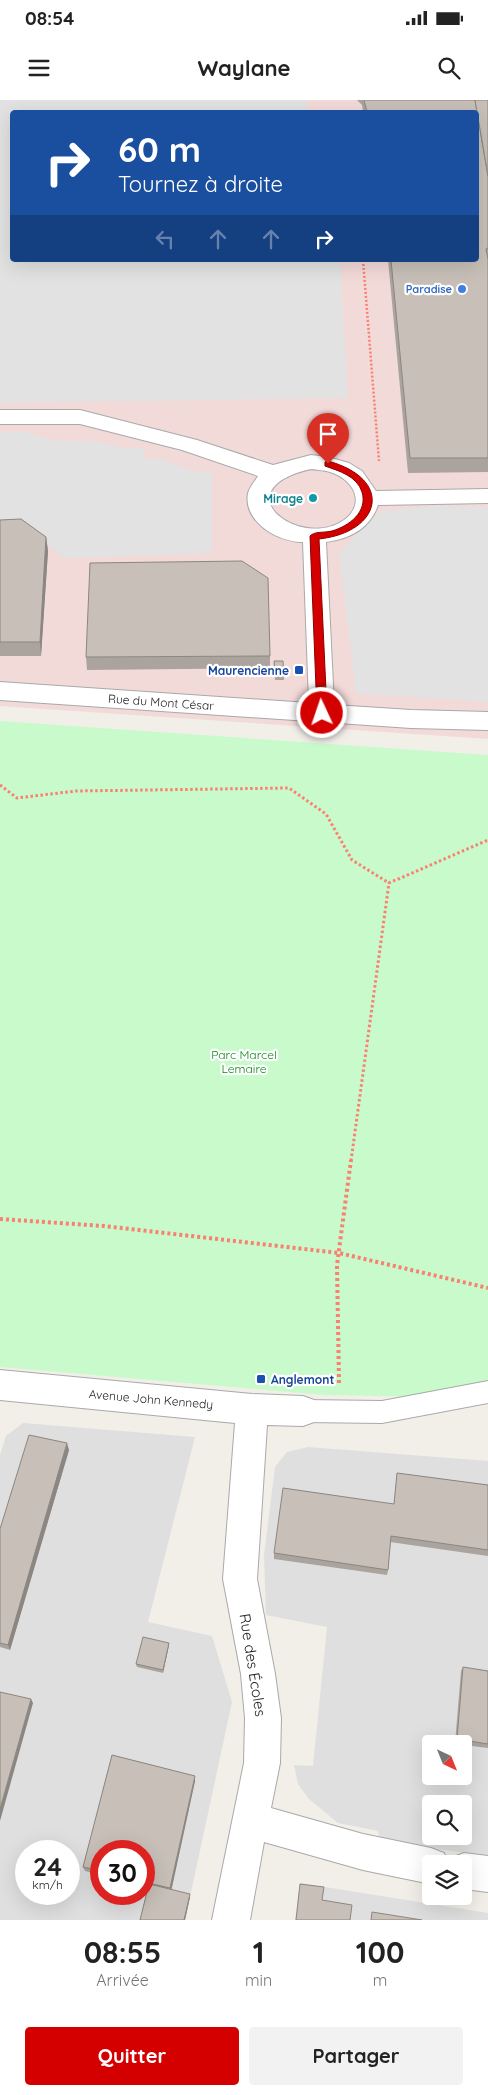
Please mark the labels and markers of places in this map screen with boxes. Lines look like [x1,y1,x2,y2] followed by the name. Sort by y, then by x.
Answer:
[406,282,452,296] place label: Paradise
[456,283,468,295] marker: Paradise
[307,413,349,464] pin
[263,491,303,506] place label: Mirage
[307,492,319,504] marker: Mirage
[208,663,289,678] place label: Maurencienne
[293,664,305,676] marker: Maurencienne
[271,1372,334,1387] place label: Anglemont
[255,1373,267,1385] marker: Anglemont

